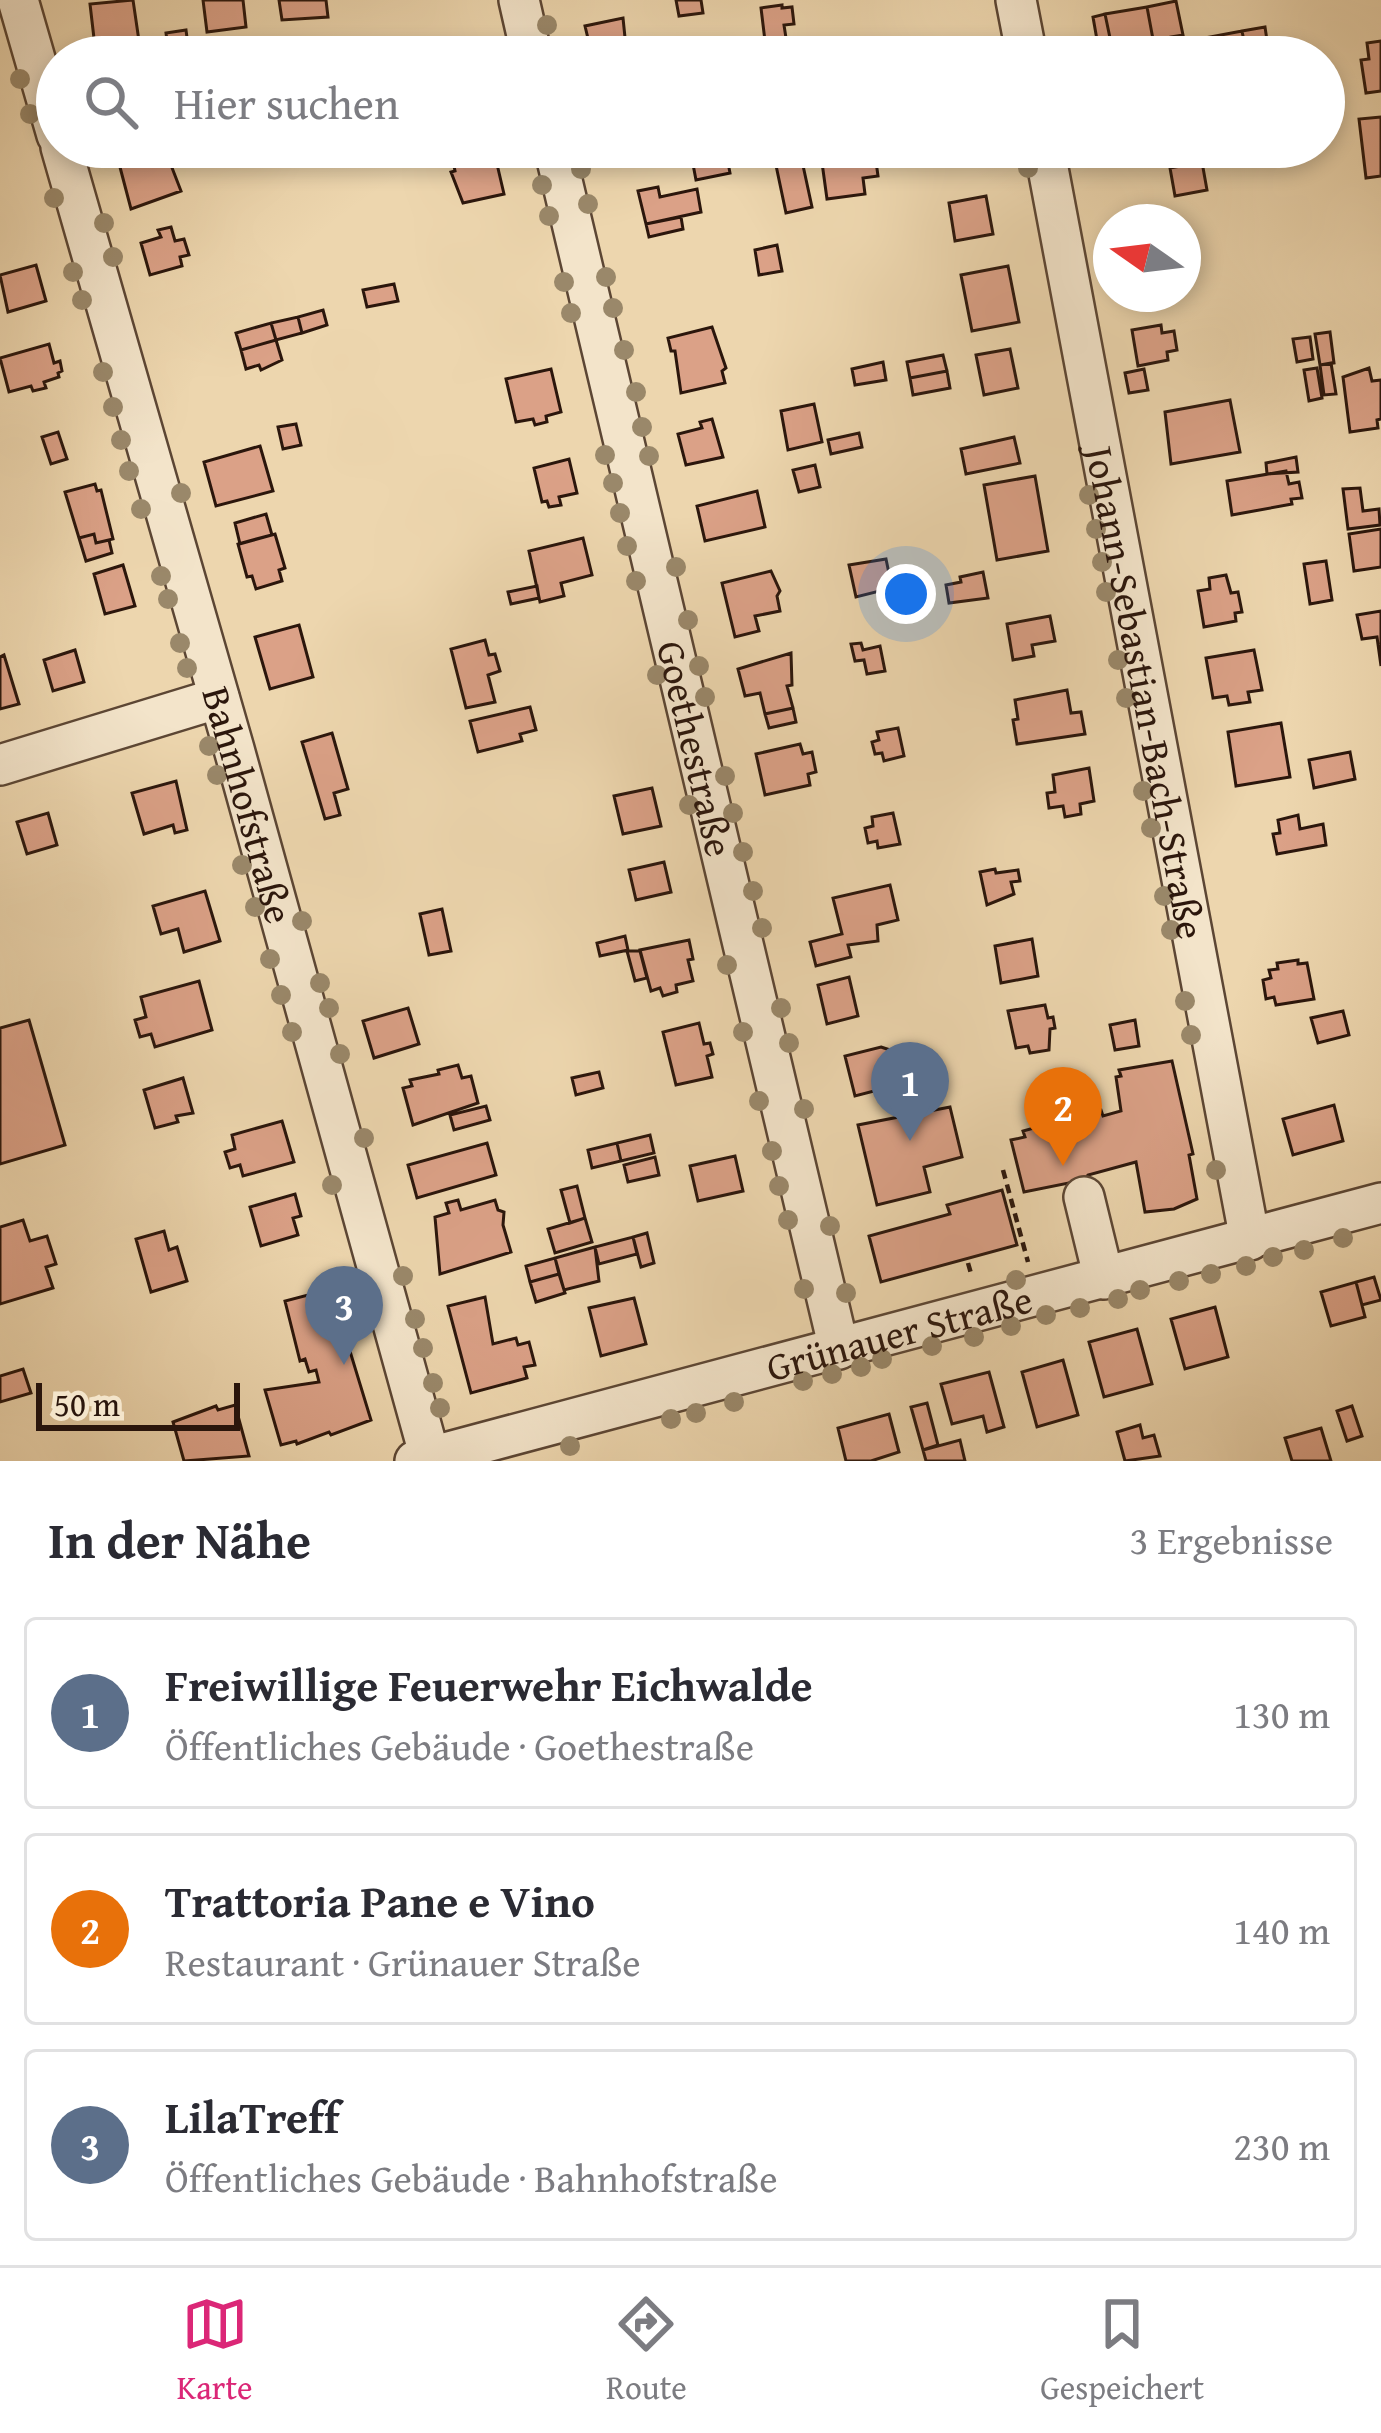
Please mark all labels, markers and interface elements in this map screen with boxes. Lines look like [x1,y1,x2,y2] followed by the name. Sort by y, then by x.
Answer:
[36,36,1345,168] search box
[78,69,144,135] icon: search
[174,70,399,135] text: Hier suchen
[1093,204,1201,312] north arrow
[1072,436,1221,944] street label: Johann-Sebastian-Bach-Straße
[876,564,936,624] your location
[643,635,750,862] street label: Goethestraße
[189,680,309,929] street label: Bahnhofstraße
[871,1042,949,1141] pin: 1
[1024,1067,1102,1166] pin: 2
[305,1266,383,1365] pin: 3
[760,1269,1038,1394] street label: Grünauer Straße
[36,1377,240,1430] scale bar
[54,1380,120,1428] text: 50 m
[48,1502,311,1577] text: In der Nähe
[1130,1511,1333,1568] text: 3 Ergebnisse
[165,1652,813,1717] text: Freiwillige Feuerwehr Eichwalde
[80,1685,100,1742] text: 1
[1233,1685,1330,1742] text: 130 m
[165,1717,754,1774] text: Öffentliches Gebäude · Goethestraße
[165,1868,595,1933] text: Trattoria Pane e Vino
[80,1901,100,1958] text: 2
[1233,1901,1330,1958] text: 140 m
[165,1933,641,1990] text: Restaurant · Grünauer Straße
[165,2084,339,2149] text: LilaTreff
[80,2117,100,2174] text: 3
[1233,2117,1330,2174] text: 230 m
[165,2149,778,2206] text: Öffentliches Gebäude · Bahnhofstraße
[177,2291,253,2411] tab: Karte
[606,2291,687,2411] tab: Route
[1040,2291,1204,2411] tab: Gespeichert

